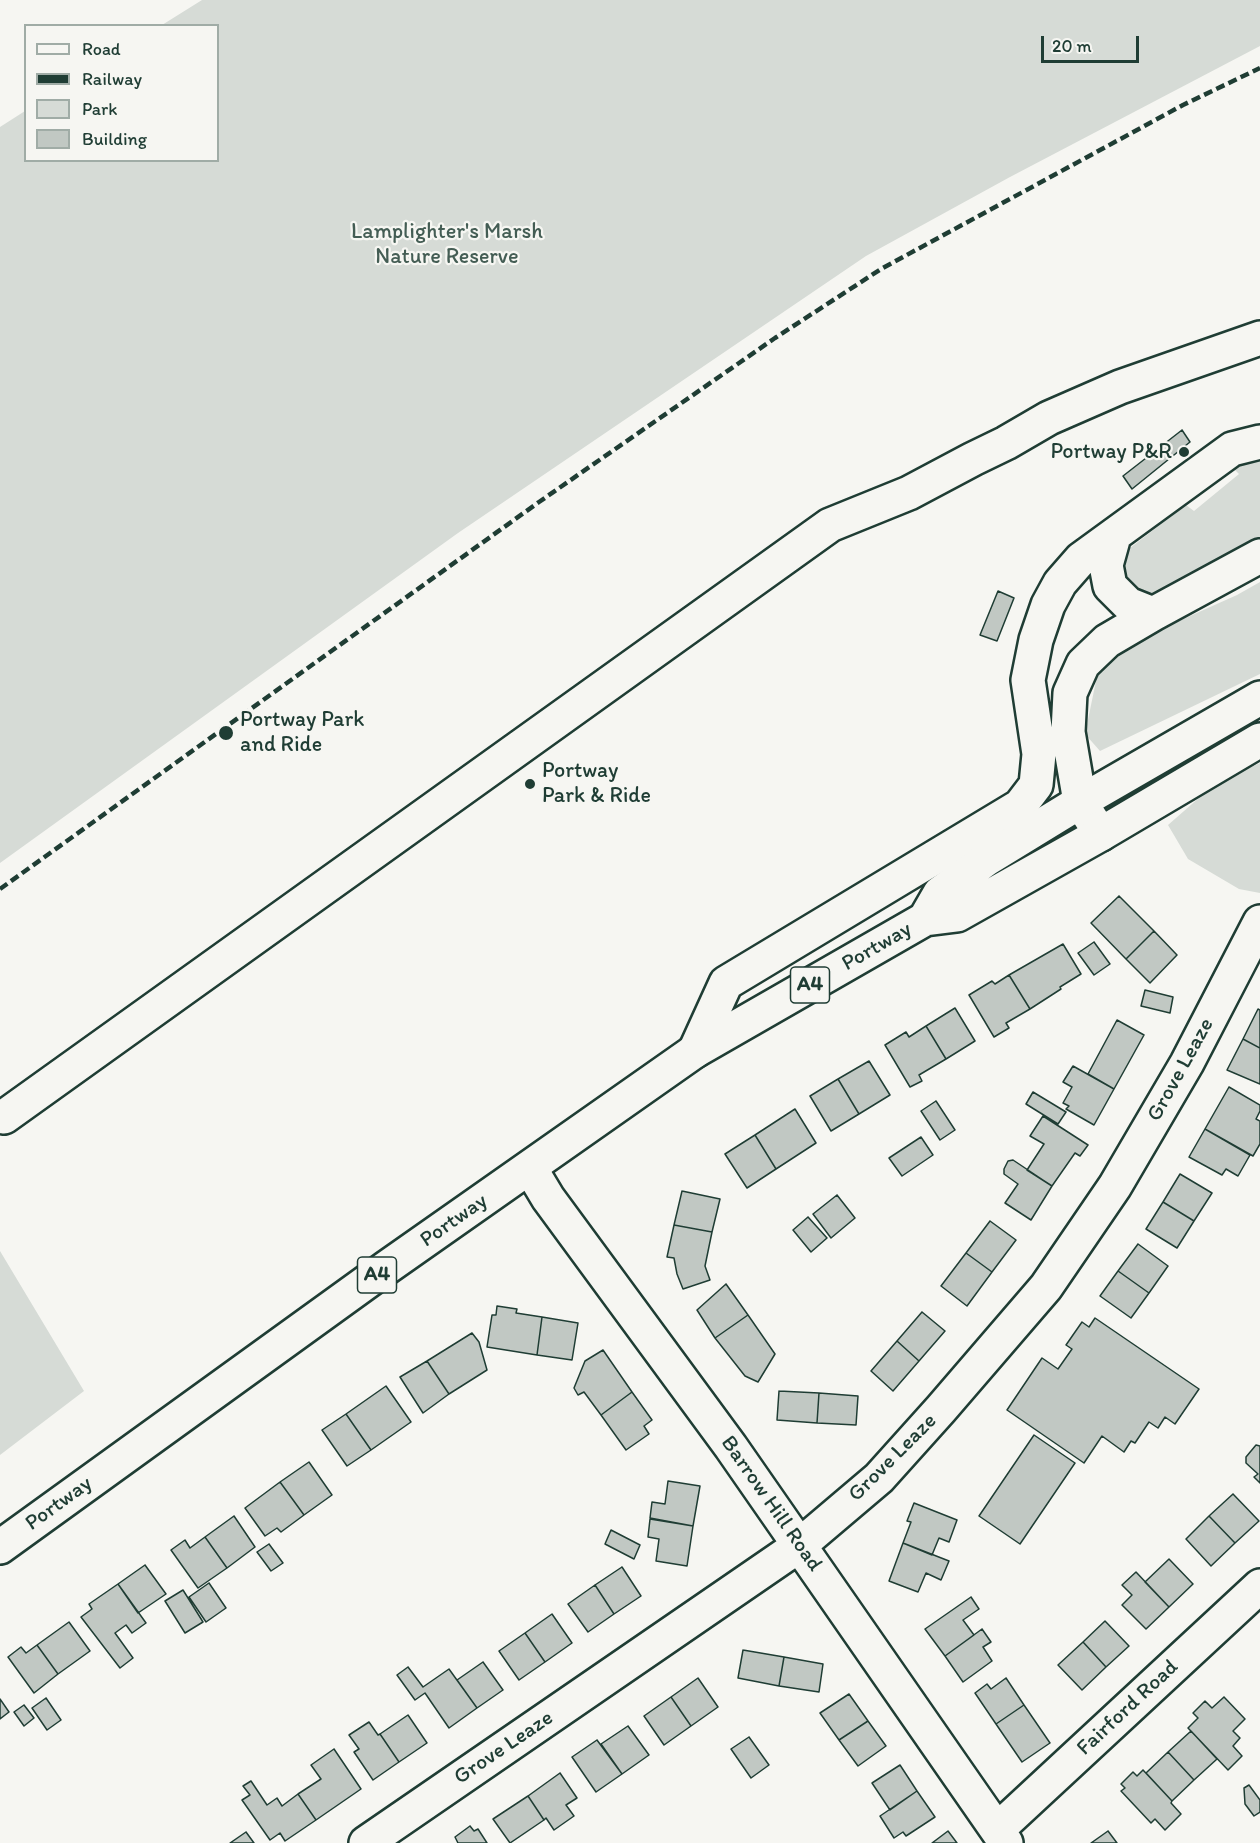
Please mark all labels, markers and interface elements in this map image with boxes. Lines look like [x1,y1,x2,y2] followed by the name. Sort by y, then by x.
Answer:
[24,24,219,162] legend
[1044,24,1142,62] scale bar
[1052,35,1092,57] text: 20 m
[82,38,121,60] text: Road
[82,68,142,90] text: Railway
[82,98,117,120] text: Park
[82,128,147,150] text: Building
[351,219,543,270] park label: Lamplighter's Marsh Nature Reserve
[1050,439,1172,465] place label: Portway P&R
[1177,445,1191,459] marker: Portway P&R
[240,707,364,758] place label: Portway Park and Ride
[217,724,235,742] marker: Portway Park and Ride
[542,758,651,810] place label: Portway Park & Ride
[523,777,537,791] marker: Portway Park & Ride
[837,917,917,977] street label: Portway
[790,967,830,1003] road number: A4
[1142,1014,1220,1126] street label: Grove Leaze
[415,1188,493,1254] street label: Portway
[358,1257,397,1293] road number: A4
[843,1408,943,1508] street label: Grove Leaze
[714,1431,828,1577] street label: Barrow Hill Road
[20,1471,98,1537] street label: Portway
[1072,1654,1184,1762] street label: Fairford Road
[449,1705,559,1791] street label: Grove Leaze

